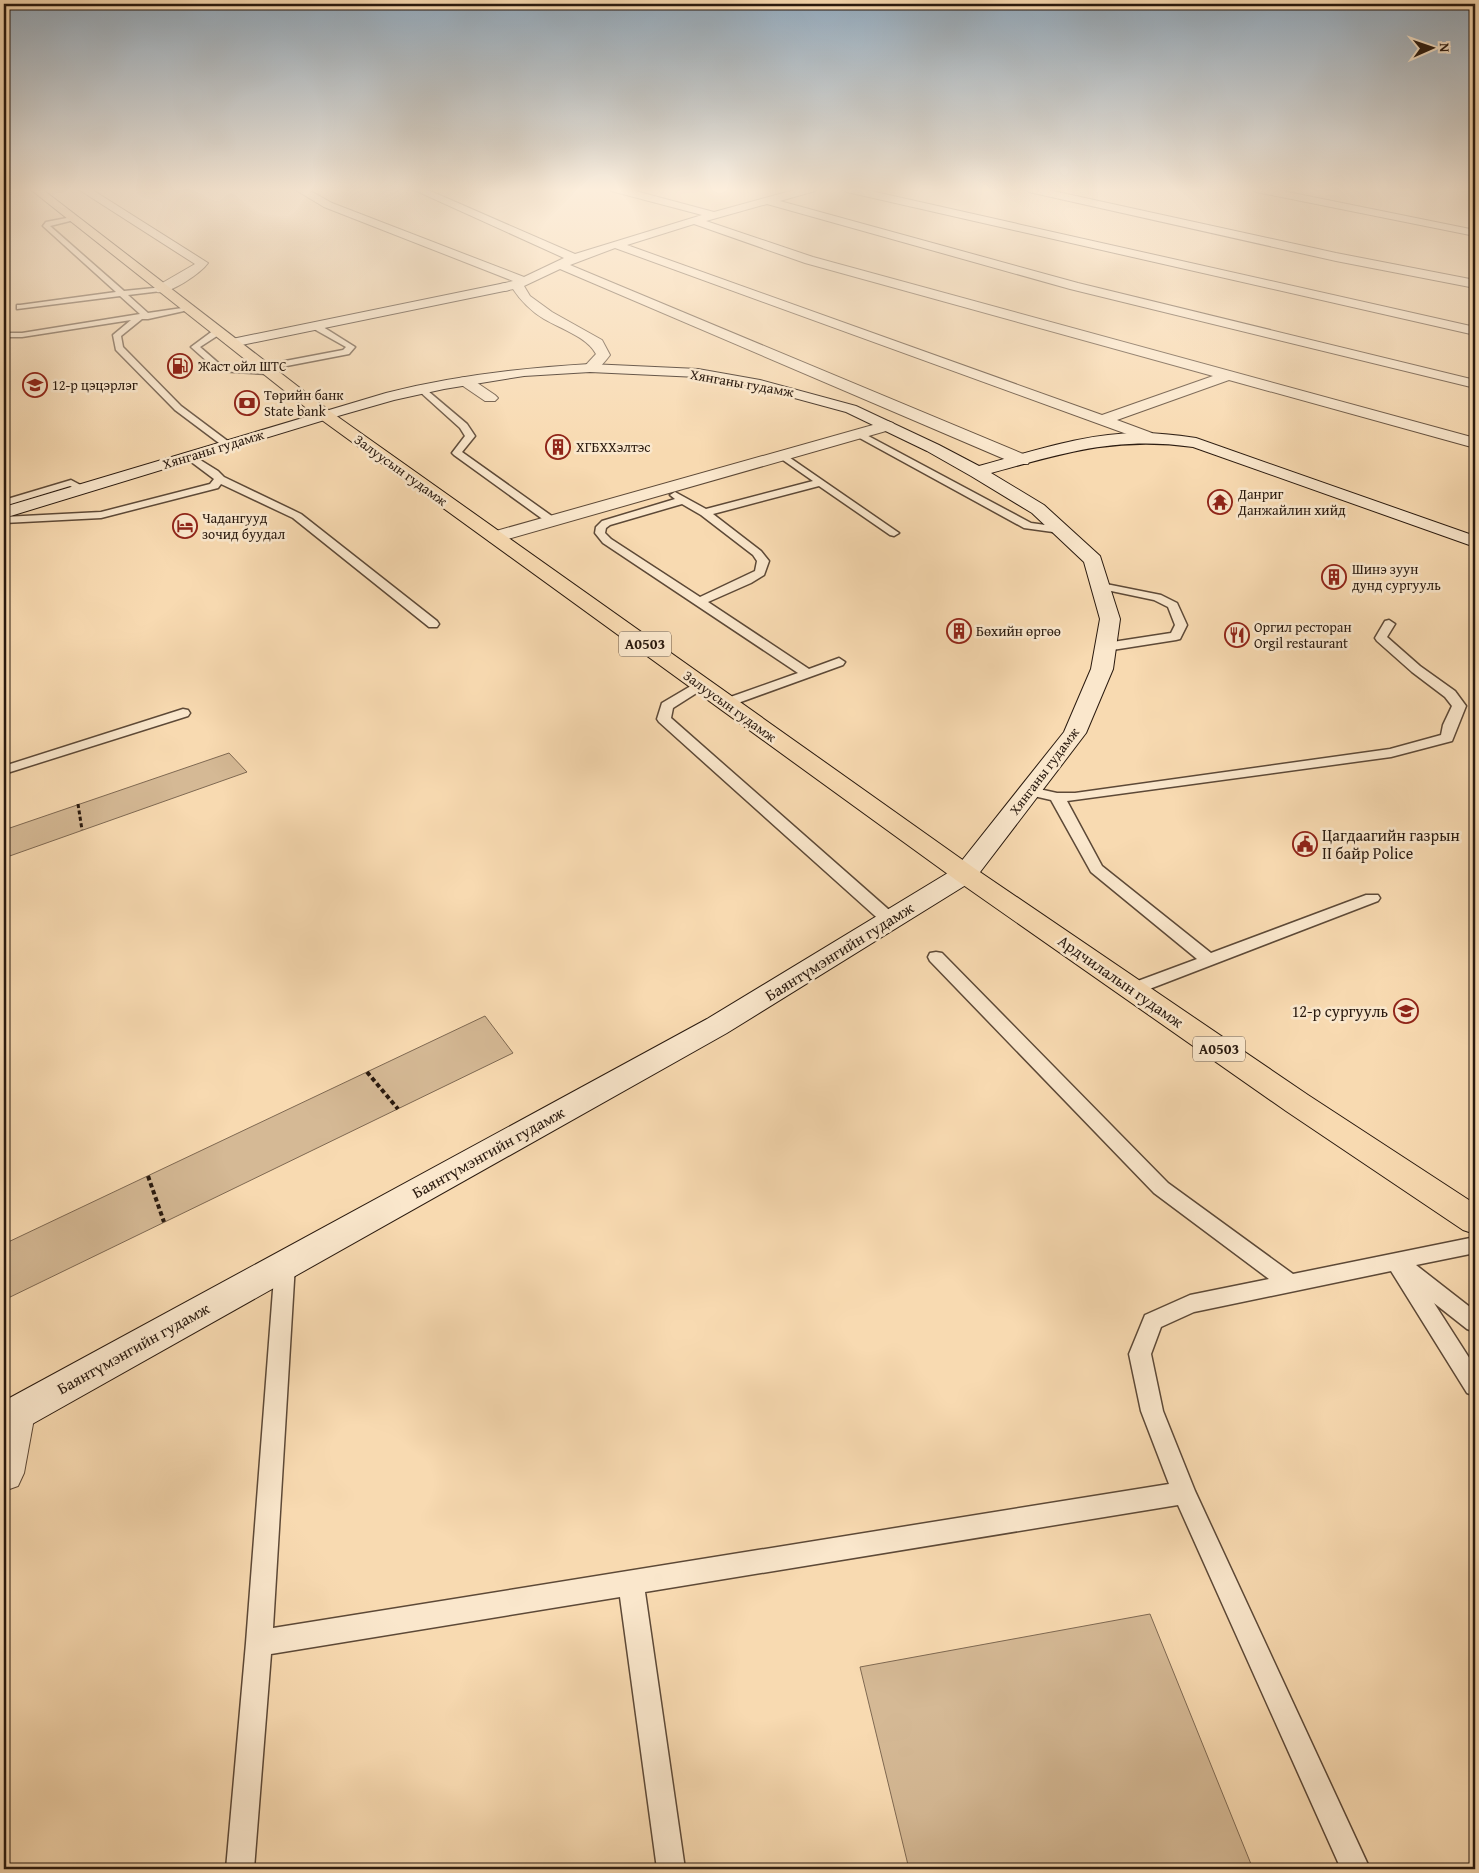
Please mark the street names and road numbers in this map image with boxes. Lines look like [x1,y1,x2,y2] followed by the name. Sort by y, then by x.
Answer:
[689,364,796,402] street label: Хянганы гудамж
[160,424,267,474] street label: Хянганы гудамж
[350,429,452,511] street label: Залуусын гудамж
[619,632,671,656] road number: A0503
[679,665,781,747] street label: Залуусын гудамж
[1004,722,1084,819] street label: Хянганы гудамж
[760,895,918,1007] street label: Баянтүмэнгийн гудамж
[1053,929,1189,1034] street label: Ардчилалын гудамж
[1193,1036,1245,1062] road number: A0503
[407,1100,569,1204] street label: Баянтүмэнгийн гудамж
[52,1296,214,1400] street label: Баянтүмэнгийн гудамж

